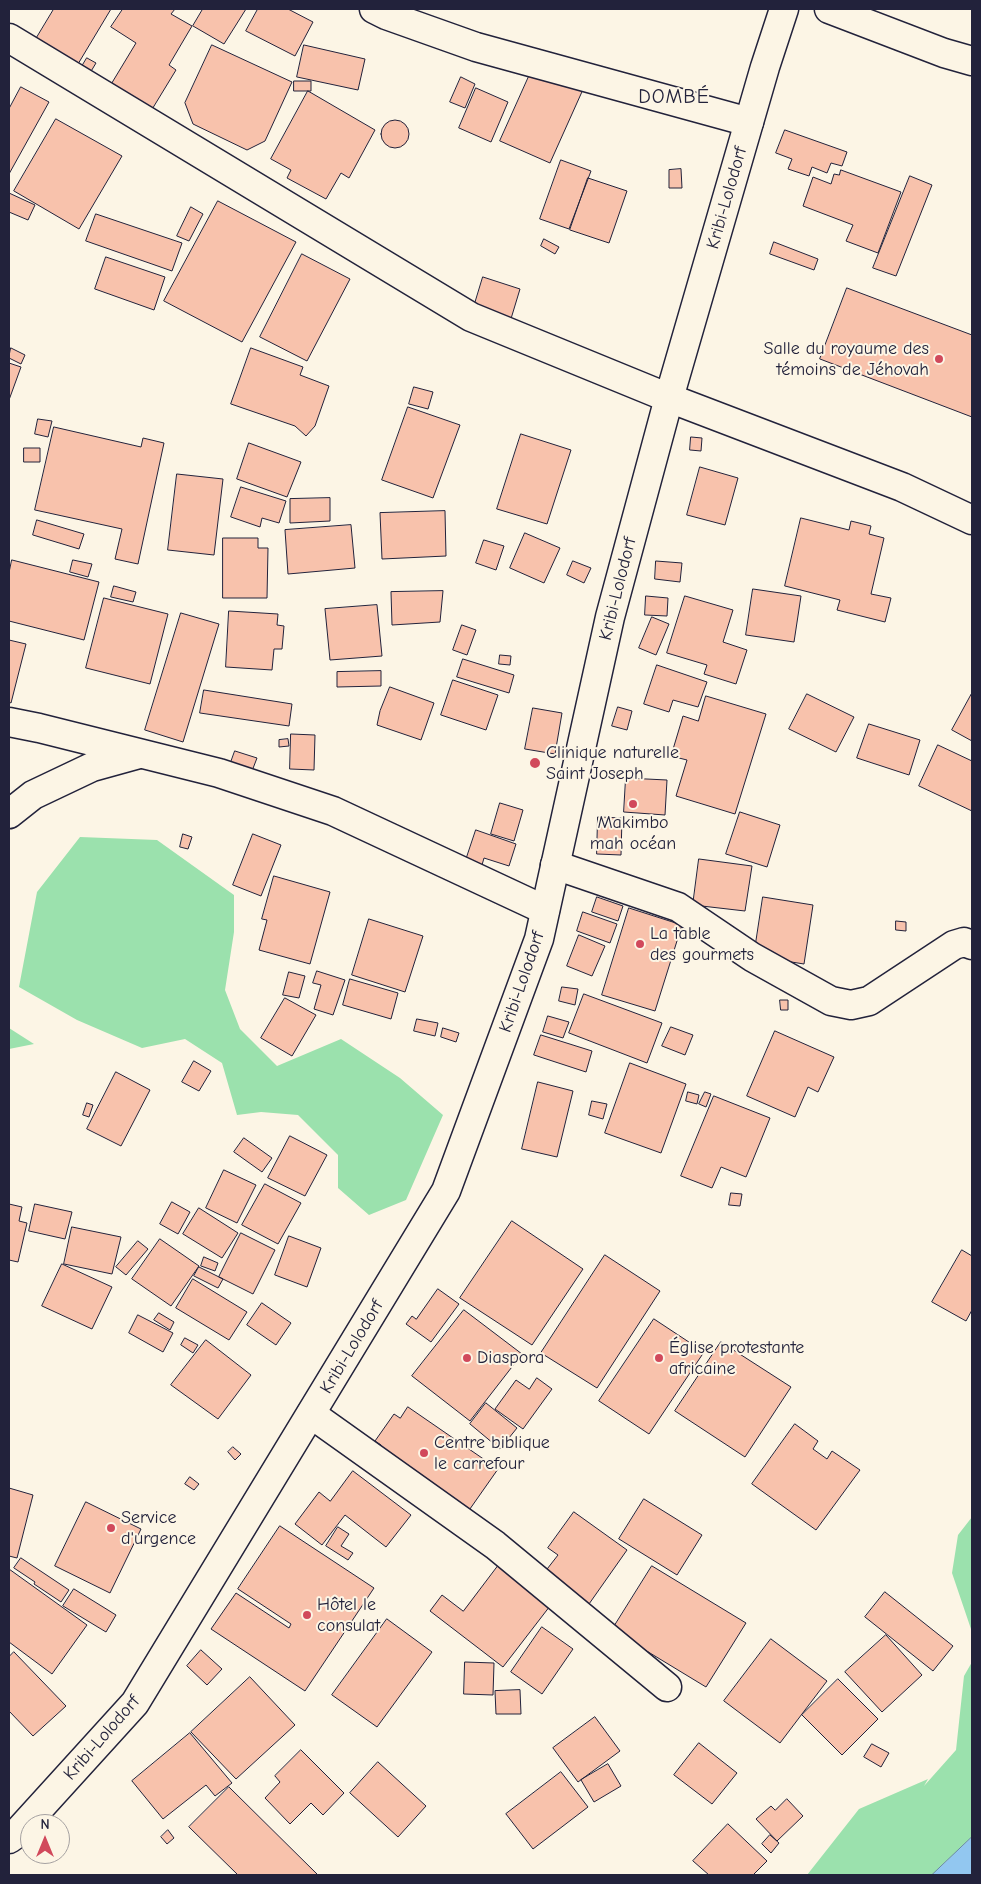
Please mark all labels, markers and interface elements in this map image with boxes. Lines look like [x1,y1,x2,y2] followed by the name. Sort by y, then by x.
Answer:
[638,85,710,109] district label: DOMBÉ
[702,144,752,252] street label: Kribi-Lolodorf
[764,338,929,380] place label: Salle du royaume des témoins de Jéhovah
[933,353,945,365] marker: Salle du royaume des témoins de Jéhovah
[595,535,641,643] street label: Kribi-Lolodorf
[546,742,679,784] place label: Clinique naturelle Saint Joseph
[528,756,542,770] marker: Clinique naturelle Saint Joseph
[627,798,639,810] marker: Makimbo mah océan
[590,812,676,854] place label: Makimbo mah océan
[650,923,754,966] place label: La table des gourmets
[495,929,549,1035] street label: Kribi-Lolodorf
[634,938,646,950] marker: La table des gourmets
[316,1296,388,1398] street label: Kribi-Lolodorf
[669,1337,804,1380] place label: Église protestante africaine
[477,1347,544,1369] place label: Diaspora
[461,1352,473,1364] marker: Diaspora
[653,1352,665,1364] marker: Église protestante africaine
[434,1432,550,1475] place label: Centre biblique le carrefour
[418,1447,430,1459] marker: Centre biblique le carrefour
[121,1507,196,1550] place label: Service d'urgence
[105,1522,117,1534] marker: Service d'urgence
[317,1594,380,1636] place label: Hôtel le consulat
[301,1609,313,1621] marker: Hôtel le consulat
[59,1691,145,1785] street label: Kribi-Lolodorf
[20,1814,70,1864] north arrow
[40,1816,50,1833] text: N

